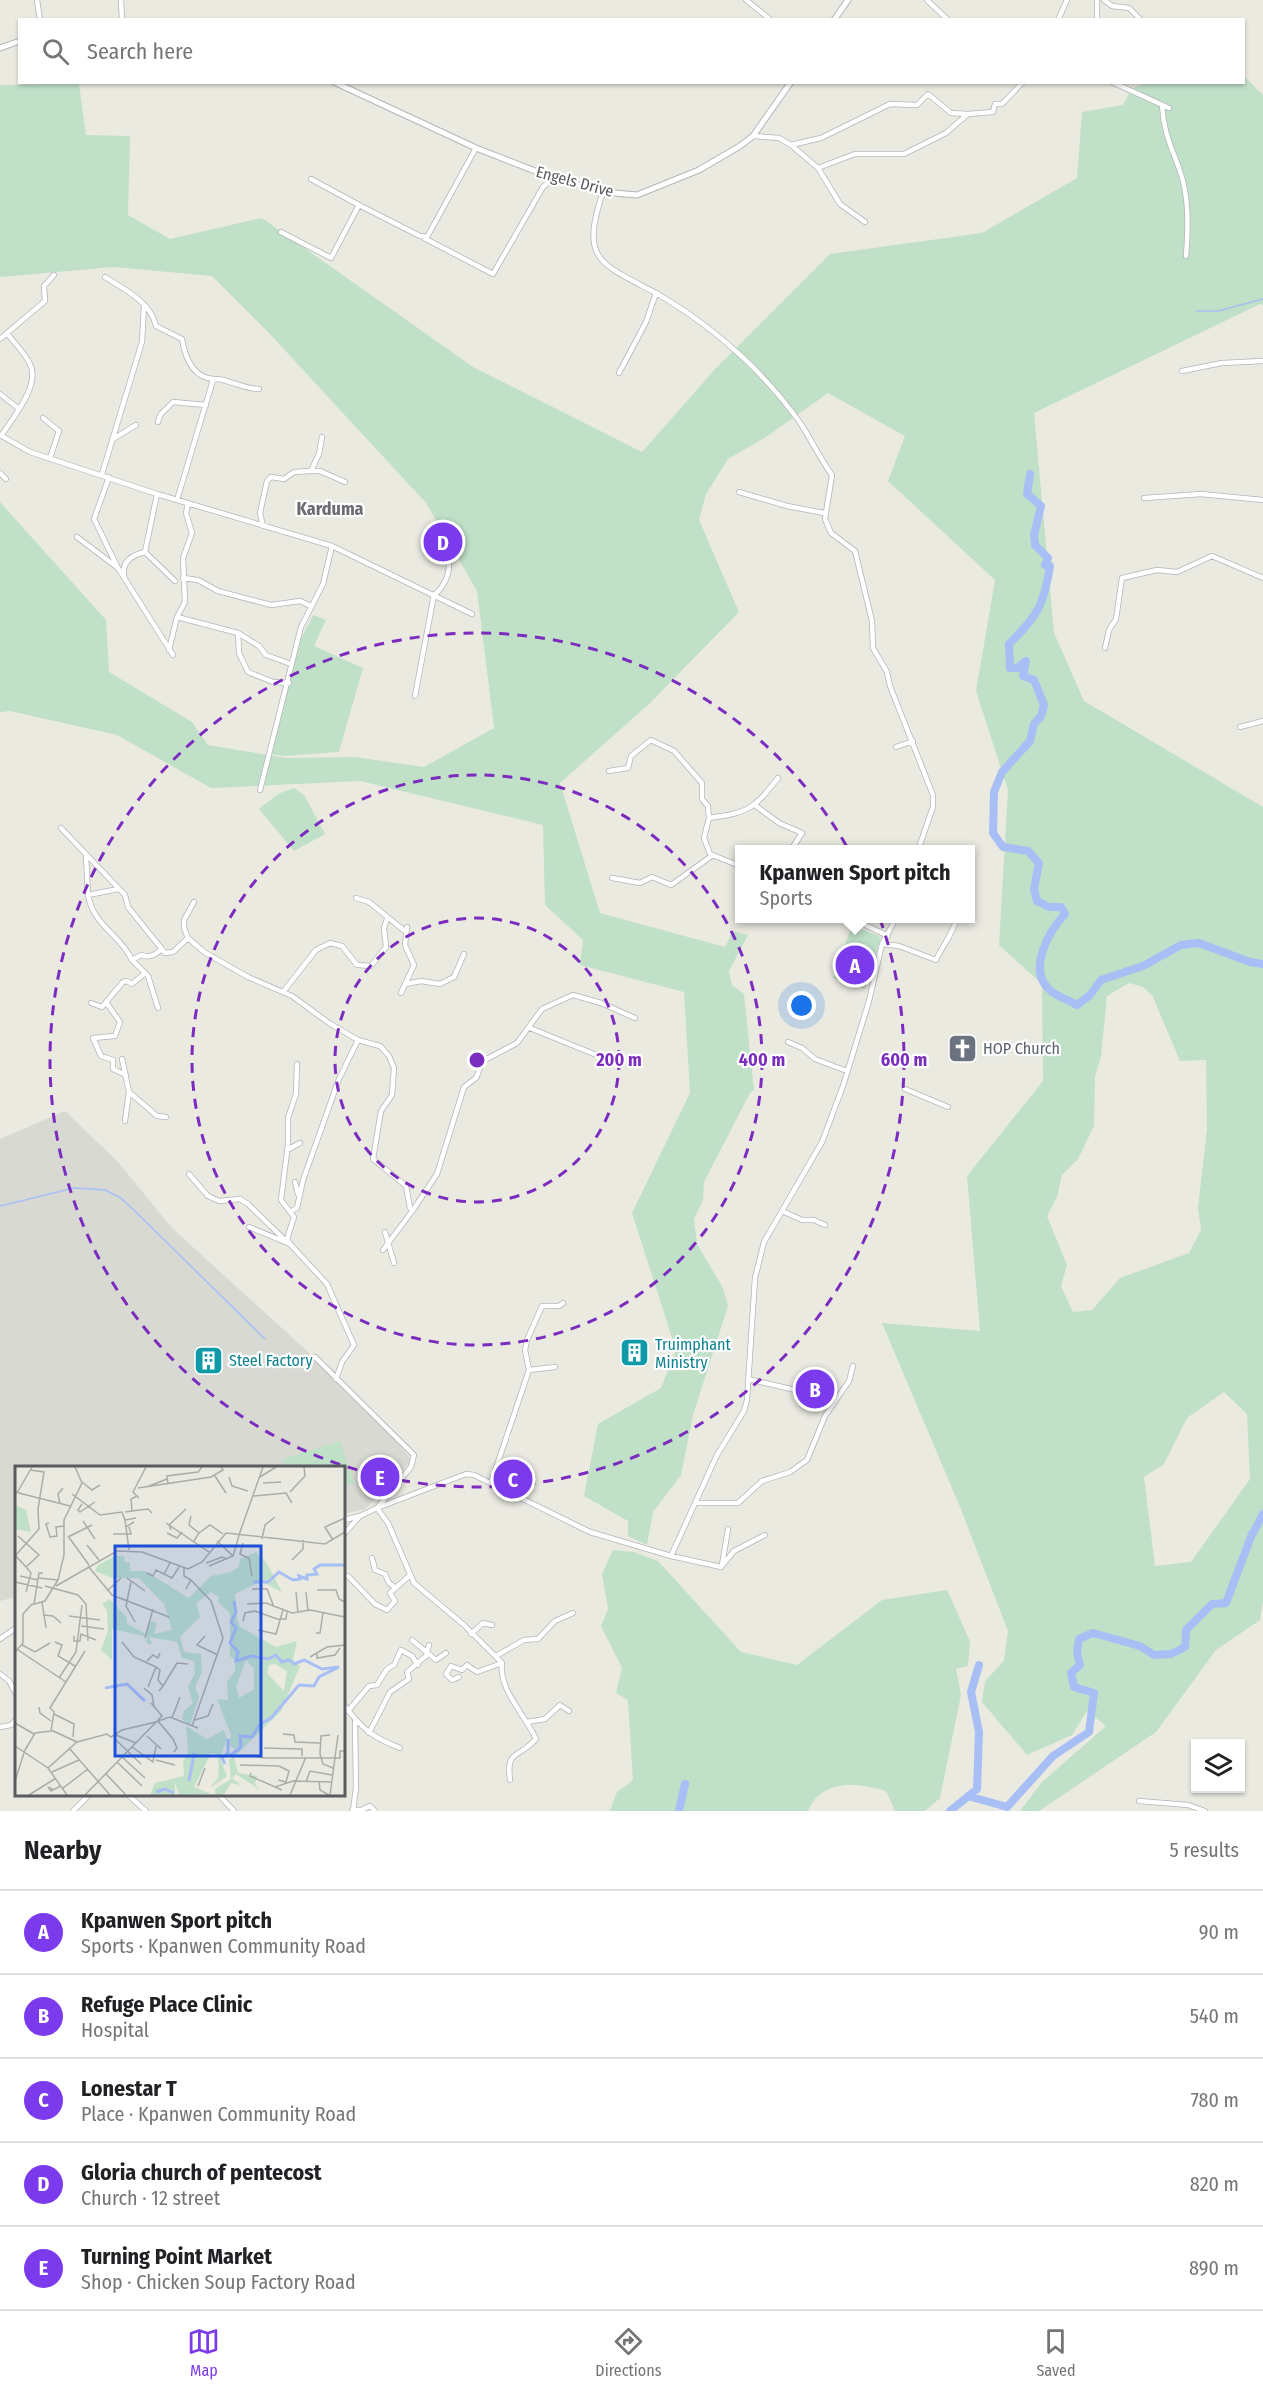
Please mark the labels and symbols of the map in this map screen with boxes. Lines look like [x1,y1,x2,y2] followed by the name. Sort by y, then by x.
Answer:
[534,162,616,201] street label: Engels Drive
[296,498,364,520] district label: Karduma
[424,520,462,564] pin: D
[836,942,874,988] pin: A
[787,991,816,1020] your location
[946,1032,978,1064] church icon: HOP Church
[983,1039,1060,1058] place label: HOP Church
[595,1049,642,1071] text: 200 m
[739,1049,785,1071] text: 400 m
[881,1049,927,1071] text: 600 m
[467,1050,487,1070] centre of rings
[655,1335,731,1372] place label: Truimphant Ministry
[618,1337,650,1369] building icon: Truimphant Ministry
[192,1344,224,1376] building icon: Steel Factory
[229,1351,313,1370] place label: Steel Factory
[796,1366,834,1412] pin: B
[360,1454,400,1500] pin: E
[494,1456,532,1502] pin: C
[15,1466,345,1796] inset map

